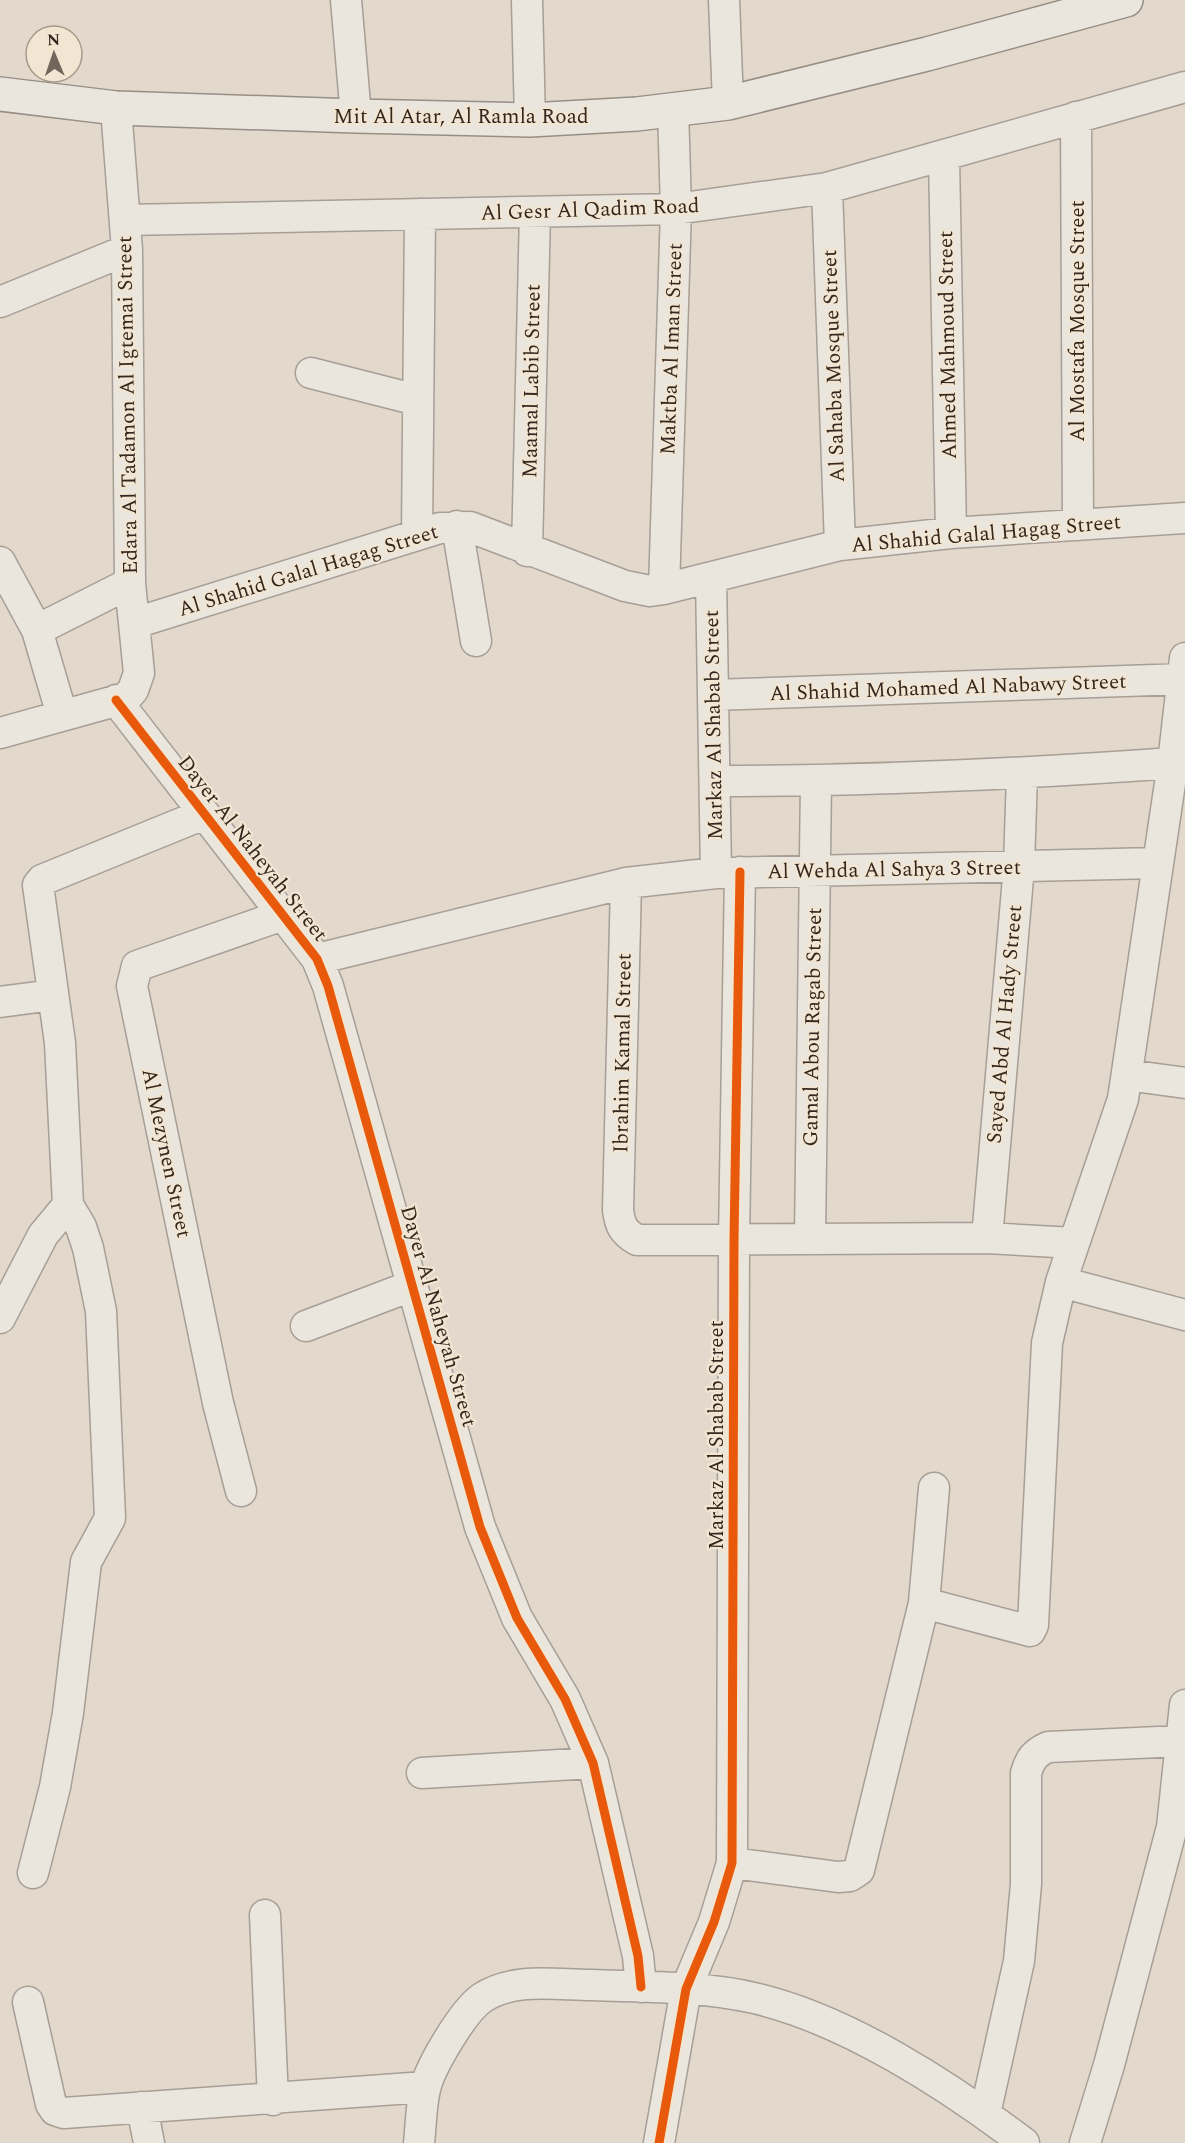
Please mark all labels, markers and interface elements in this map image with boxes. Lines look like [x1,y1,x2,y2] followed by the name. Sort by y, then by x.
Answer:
[24,24,84,84] north arrow
[47,28,60,52] text: N
[333,101,589,133] street label: Mit Al Atar, Al Ramla Road
[480,190,700,230] street label: Al Gesr Al Qadim Road
[1062,200,1094,442] street label: Al Mostafa Mosque Street
[930,230,966,460] street label: Ahmed Mahmoud Street
[109,235,147,575] street label: Edara Al Tadamon Al Igtemai Street
[652,242,692,456] street label: Maktba Al Iman Street
[814,249,854,483] street label: Al Sahaba Mosque Street
[514,284,550,478] street label: Maamal Labib Street
[850,506,1122,562] street label: Al Shahid Galal Hagag Street
[174,516,442,626] street label: Al Shahid Galal Hagag Street
[696,610,732,840] street label: Markaz Al Shabab Street
[769,666,1127,710] street label: Al Shahid Mohamed Al Nabawy Street
[169,748,335,949] street label: Dayer Al Naheyah Street
[767,852,1021,888] street label: Al Wehda Al Sahya 3 Street
[979,903,1031,1145] street label: Sayed Abd Al Hady Street
[795,907,831,1147] street label: Gamal Abou Ragab Street
[605,953,641,1153] street label: Ibrahim Kamal Street
[132,1066,200,1241] street label: Al Mezynen Street
[391,1202,485,1431] street label: Dayer Al Naheyah Street
[701,1320,733,1550] street label: Markaz Al Shabab Street

